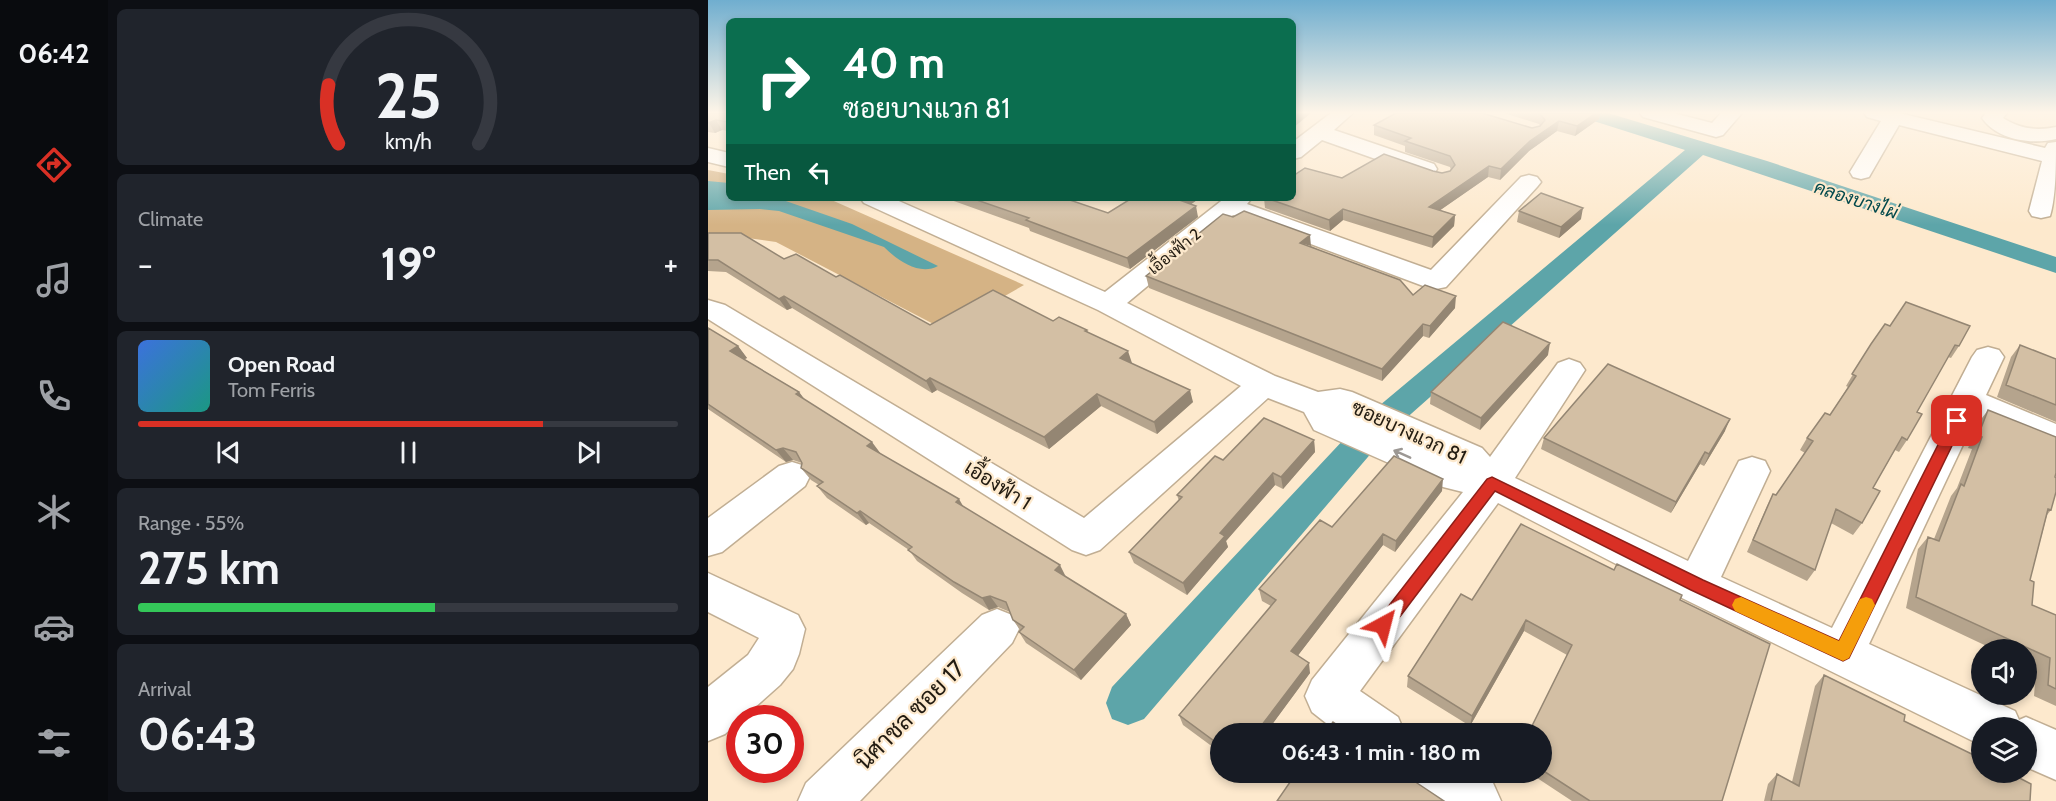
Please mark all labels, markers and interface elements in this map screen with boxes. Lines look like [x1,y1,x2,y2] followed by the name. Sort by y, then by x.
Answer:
[18,37,90,70] text: 06:42
[843,37,945,89] text: 40 m
[744,42,822,120] icon: right
[375,58,441,134] text: 25
[843,92,1010,125] text: ซอยบางแวก 81
[385,128,431,154] text: km/h
[33,144,75,186] icon: directions
[803,156,836,189] icon: left
[744,159,791,186] text: Then
[1811,174,1902,224] water label: คลองบางไผ่
[138,207,203,231] text: Climate
[1141,221,1204,278] street label: เอื้องฟ้า 2
[381,237,435,291] text: 19°
[138,244,153,284] text: −
[663,244,678,284] text: +
[33,259,75,301] icon: music
[228,351,335,378] text: Open Road
[33,375,75,417] icon: phone
[228,378,315,402] text: Tom Ferris
[1348,395,1470,469] street label: ซอยบางแวก 81
[1931,395,1982,446] pin
[1940,404,1973,437] icon: arrive
[212,436,245,469] icon: previous
[392,436,425,469] icon: pause
[572,436,605,469] icon: next
[1393,448,1412,459] one-way arrow
[960,450,1039,515] street label: เอื้องฟ้า 1
[33,491,75,533] icon: climate
[138,511,244,535] text: Range · 55%
[138,541,280,595] text: 275 km
[1351,593,1415,657] position arrow
[33,606,75,648] icon: car
[1971,639,2037,783] map controls
[1971,639,2037,705] button: sound
[849,654,971,776] street label: นิศาชล ซอย 17
[138,677,191,701] text: Arrival
[726,705,804,783] speed limit sign: 30
[138,707,257,761] text: 06:43
[1971,717,2037,783] button: layers
[33,722,75,764] icon: filters
[1282,739,1480,766] text: 06:43 · 1 min · 180 m

